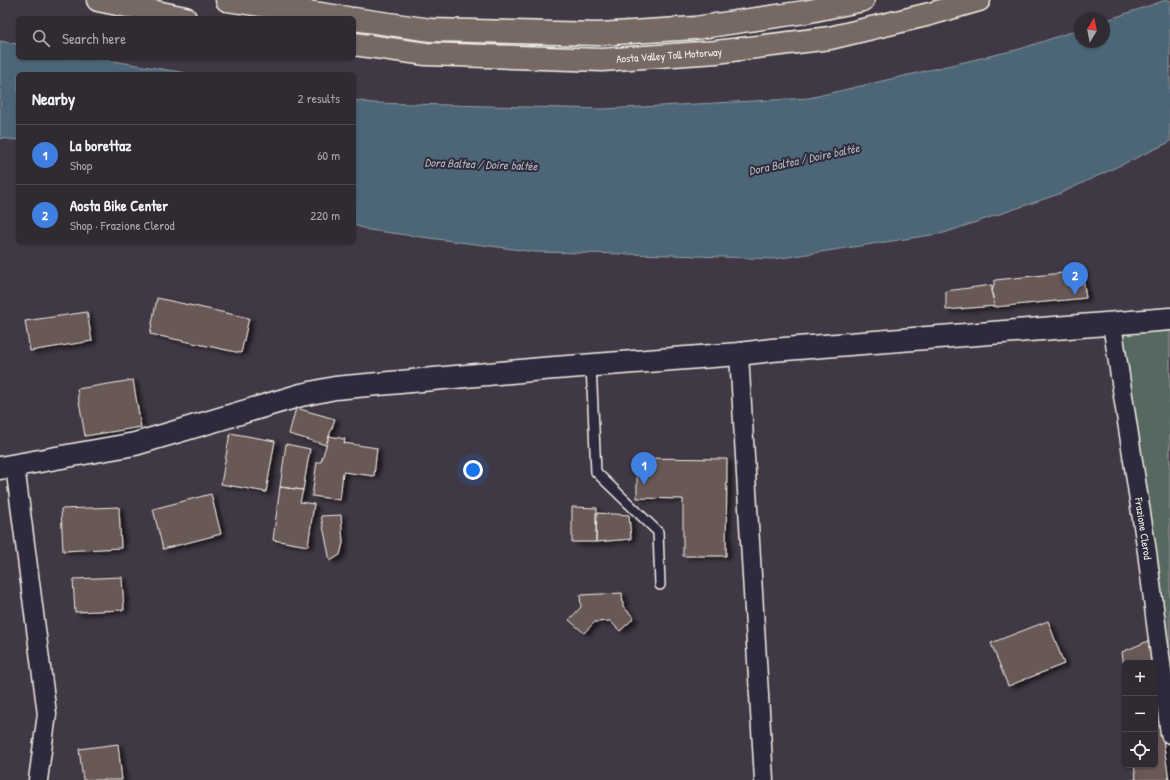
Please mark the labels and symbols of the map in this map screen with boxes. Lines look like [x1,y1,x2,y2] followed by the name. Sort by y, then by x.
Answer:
[1074,12,1110,48] north arrow
[616,44,723,66] street label: Aosta Valley Toll Motorway
[747,139,862,179] water label: Dora Baltea / Doire baltée
[424,154,539,175] water label: Dora Baltea / Doire baltée
[1062,262,1088,295] pin: 2
[631,452,657,485] pin: 1
[463,460,483,480] your location
[1132,496,1155,561] street label: Frazione Clerod

